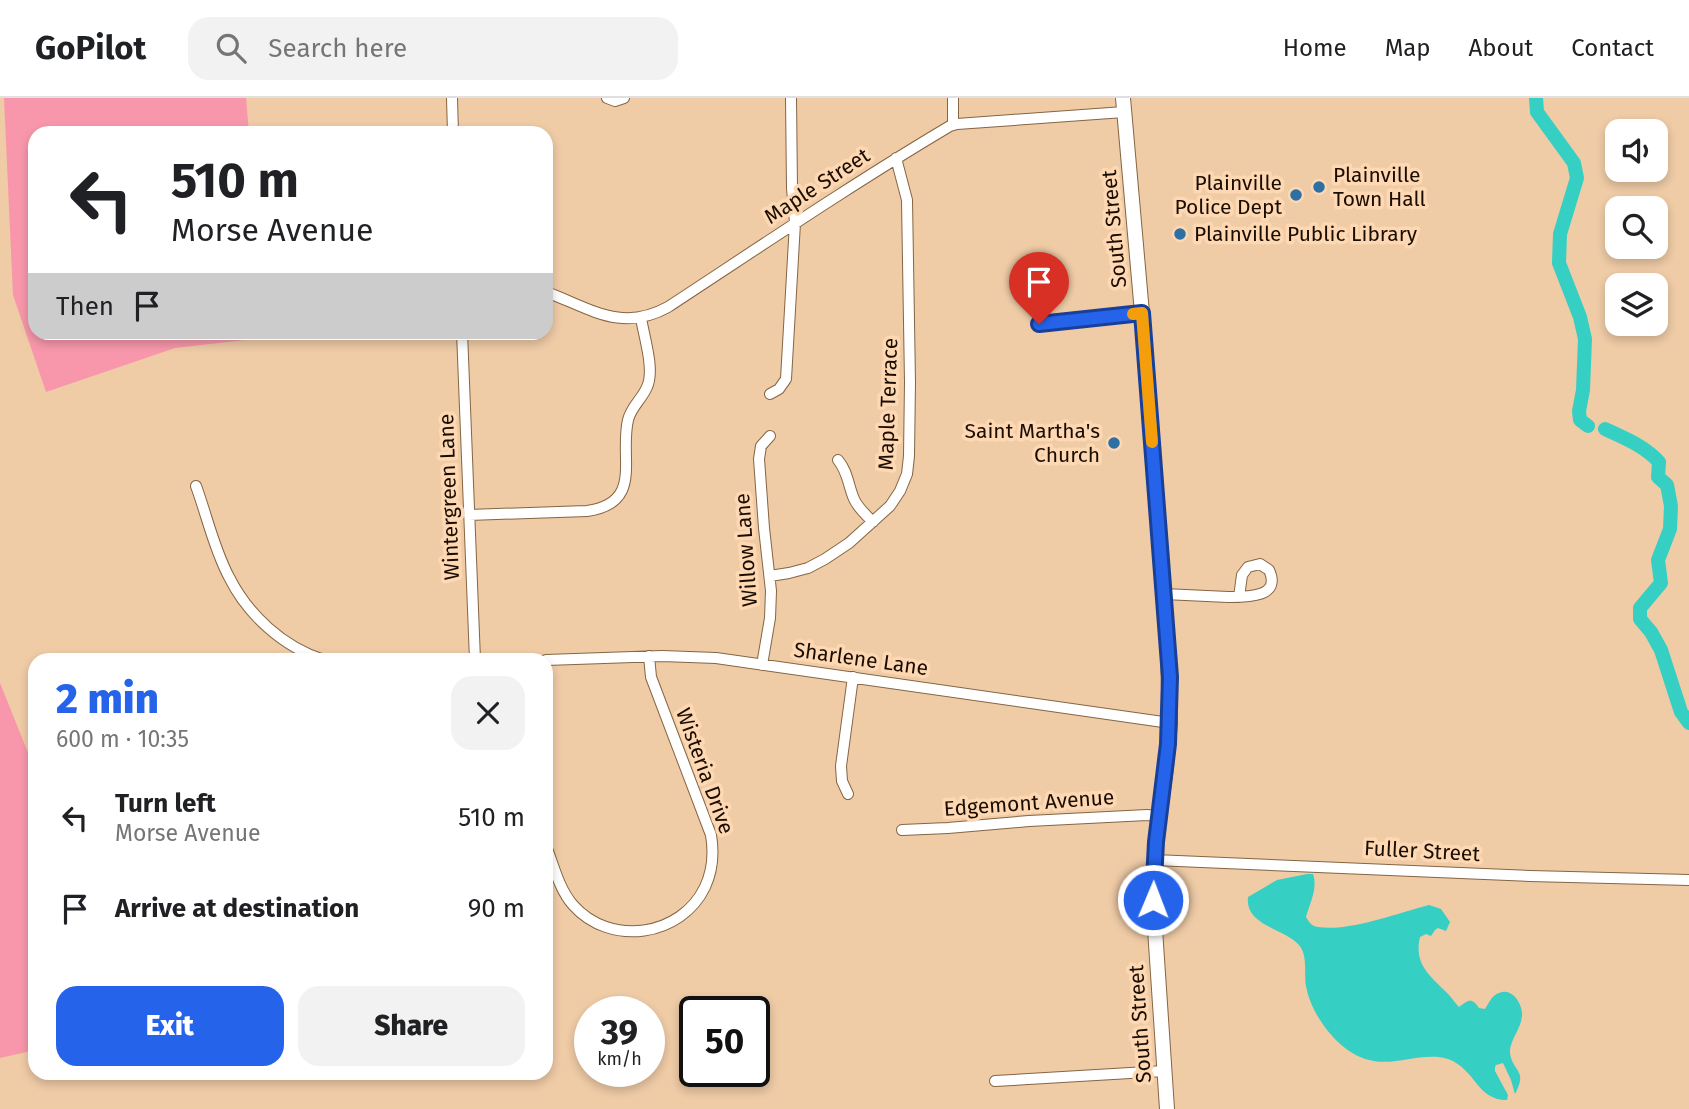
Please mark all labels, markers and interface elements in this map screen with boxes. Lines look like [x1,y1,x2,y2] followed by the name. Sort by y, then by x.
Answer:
[188,17,678,80] search box
[35,28,146,68] text: GoPilot
[212,29,250,67] icon: search
[268,33,407,64] text: Search here
[1283,34,1347,62] text: Home
[1385,34,1431,62] text: Map
[1469,34,1533,62] text: About
[1571,34,1654,62] text: Contact
[1605,119,1668,336] map controls
[1605,119,1668,182] button: sound
[759,142,875,230] street label: Maple Street
[171,151,299,210] text: 510 m
[56,154,147,245] icon: left
[1333,162,1426,212] place label: Plainville Town Hall
[1096,168,1132,289] street label: South Street
[1174,170,1282,220] place label: Plainville Police Dept
[1311,179,1327,195] marker: Plainville Town Hall
[1288,187,1304,203] marker: Plainville Police Dept
[1605,196,1668,259] button: search
[171,211,374,249] text: Morse Avenue
[1194,221,1418,247] place label: Plainville Public Library
[1172,226,1188,242] marker: Plainville Public Library
[1009,252,1069,324] pin
[1020,263,1058,301] icon: arrive
[1605,273,1668,336] button: layers
[128,287,166,325] icon: arrive
[56,291,114,322] text: Then
[873,337,903,471] street label: Maple Terrace
[433,413,465,581] street label: Wintergreen Lane
[965,418,1100,468] place label: Saint Martha's Church
[1106,435,1122,451] marker: Saint Martha's Church
[729,492,763,608] street label: Willow Lane
[792,637,930,681] street label: Sharlene Lane
[56,674,159,724] text: 2 min
[451,676,525,750] button: close
[670,705,740,837] street label: Wisteria Drive
[56,725,189,753] text: 600 m · 10:35
[943,784,1115,822] street label: Edgemont Avenue
[115,788,216,819] text: Turn left
[56,799,94,837] icon: left
[458,802,525,833] text: 510 m
[115,819,261,847] text: Morse Avenue
[1363,835,1481,867] street label: Fuller Street
[1116,863,1190,937] position arrow
[56,890,94,928] icon: arrive
[115,893,359,924] text: Arrive at destination
[468,893,525,924] text: 90 m
[1123,964,1157,1084] street label: South Street
[56,986,284,1066] button: Exit
[298,986,525,1066] button: Share
[679,996,770,1087] speed limit sign: 50
[601,1011,638,1053] text: 39
[597,1048,642,1070] text: km/h

